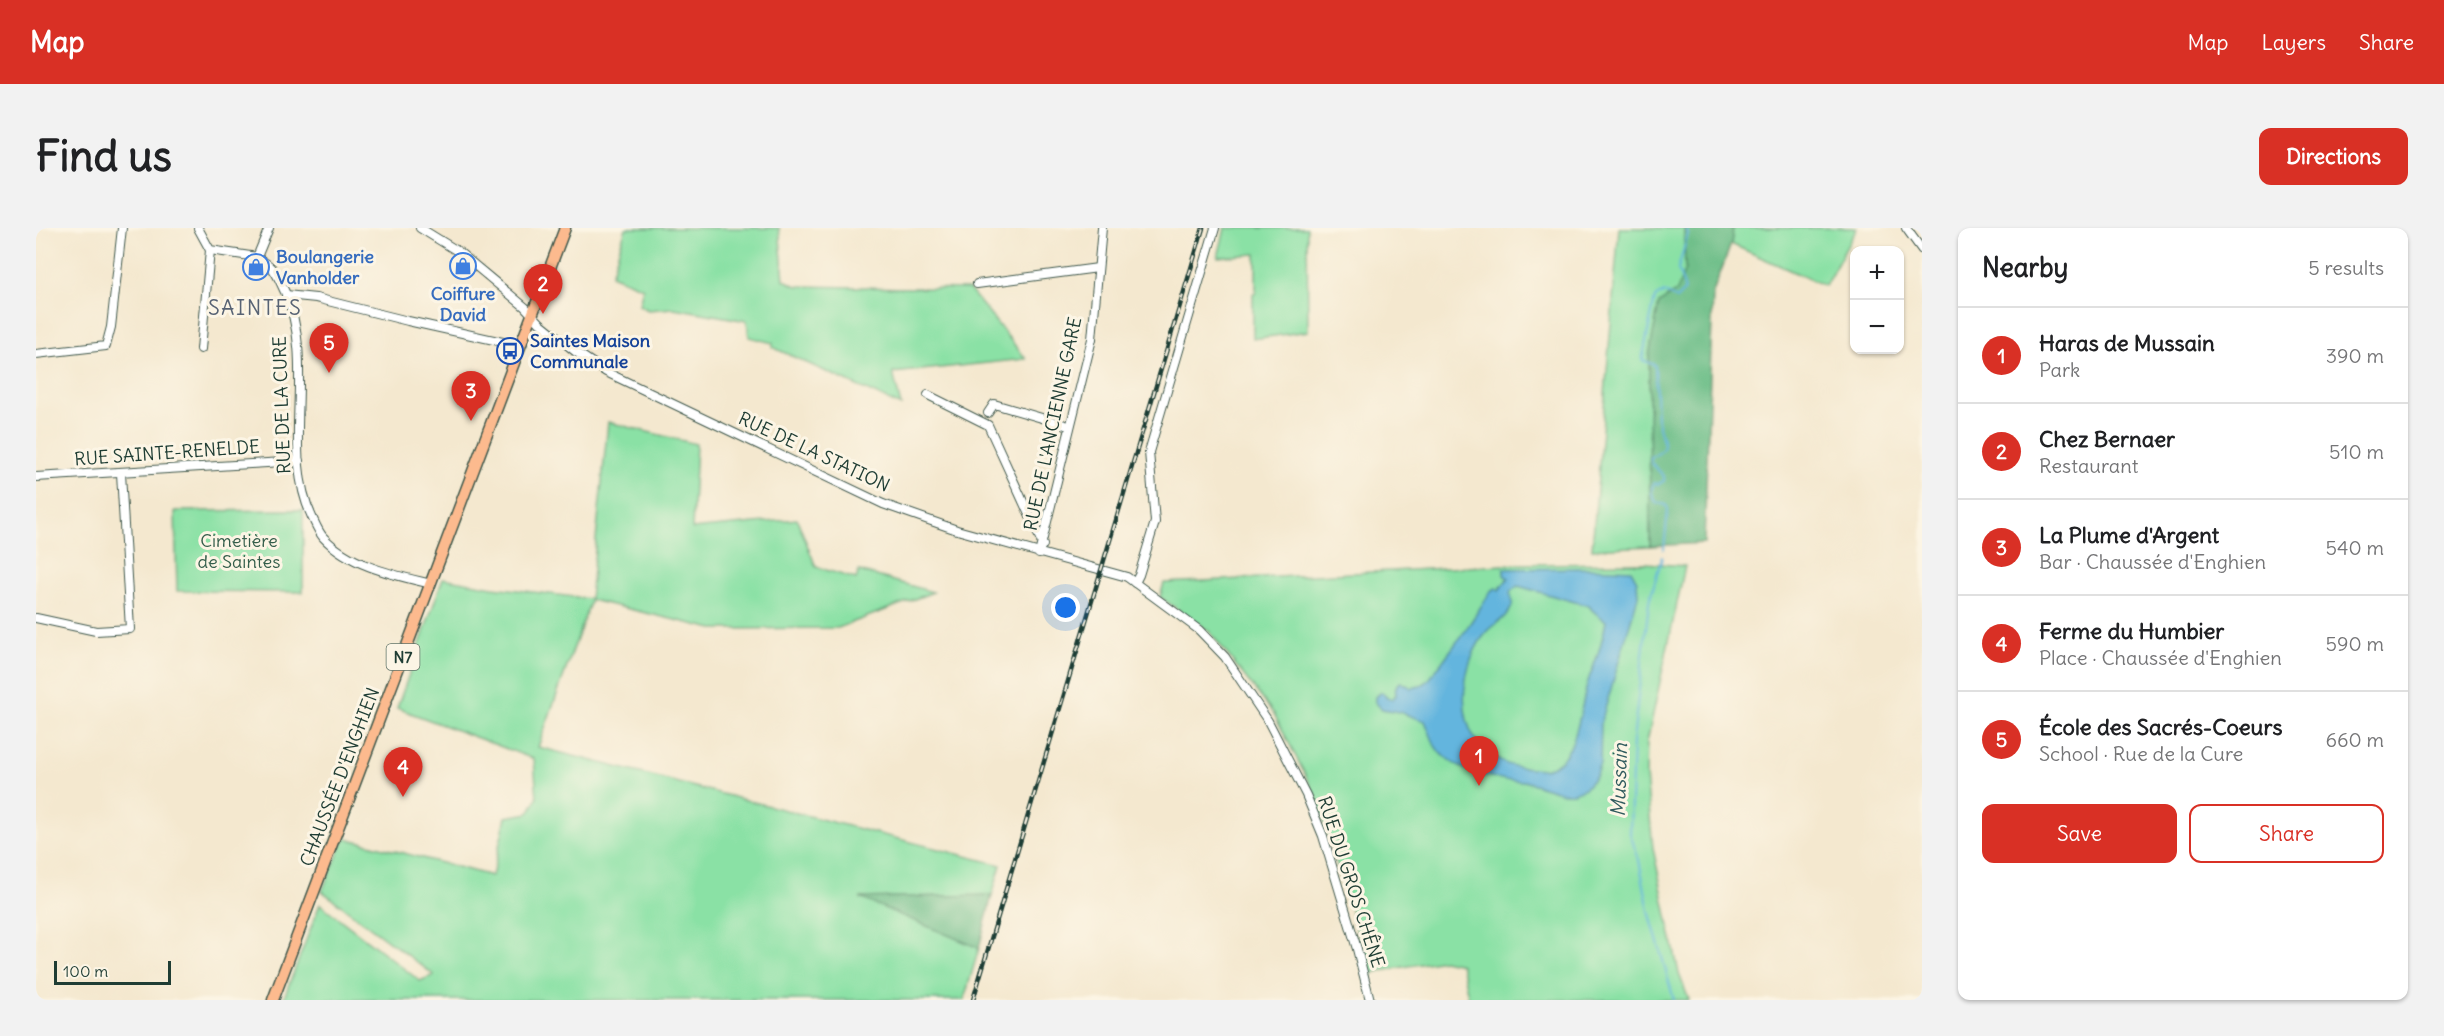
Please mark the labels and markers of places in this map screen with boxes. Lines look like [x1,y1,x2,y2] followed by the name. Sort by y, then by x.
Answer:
[276,245,374,289] place label: Boulangerie Vanholder
[448,251,478,281] shop icon: Coiffure David
[241,252,271,282] shop icon: Boulangerie Vanholder
[524,264,562,314] pin: 2
[431,282,496,326] place label: Coiffure David
[310,324,348,373] pin: 5
[530,329,651,373] place label: Saintes Maison Communale
[495,336,525,366] bus stop icon: Saintes Maison Communale
[452,372,490,421] pin: 3
[1460,736,1498,786] pin: 1
[384,748,422,797] pin: 4

